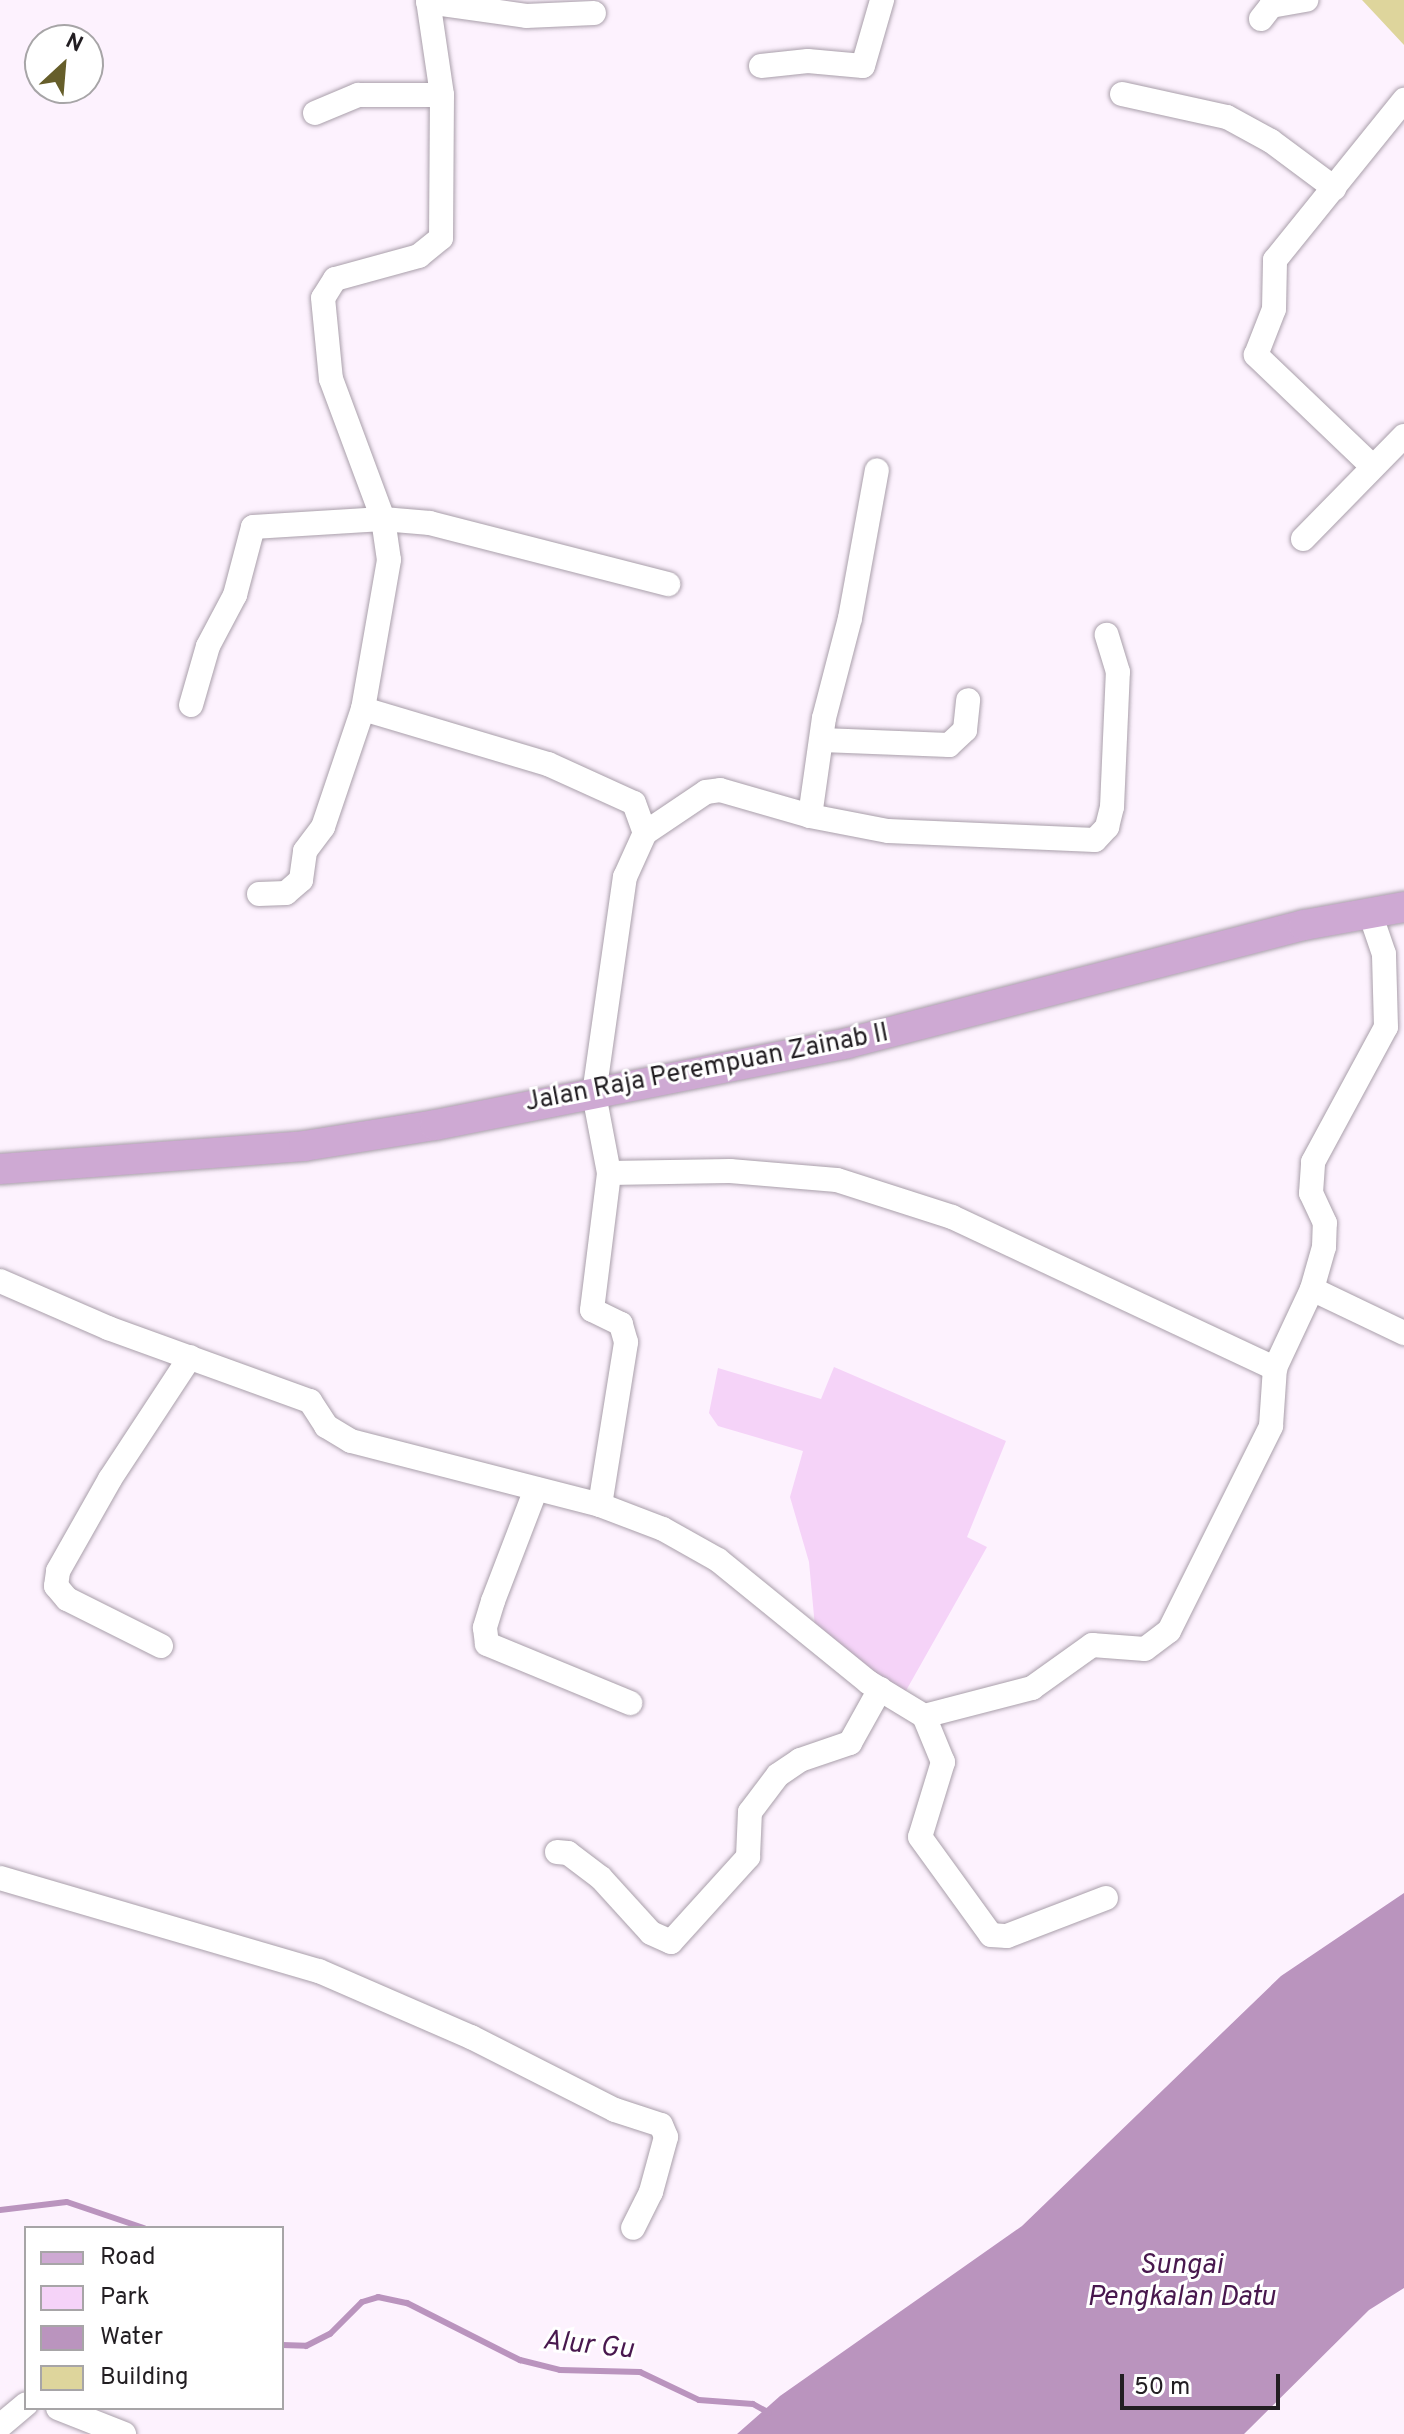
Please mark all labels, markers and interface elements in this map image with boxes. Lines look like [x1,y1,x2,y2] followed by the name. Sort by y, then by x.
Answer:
[24,24,104,104] north arrow
[61,28,87,59] text: N
[523,1018,891,1120] street label: Jalan Raja Perempuan Zainab II
[24,2226,284,2410] legend
[100,2243,156,2273] text: Road
[1087,2249,1275,2315] water label: Sungai Pengkalan Datu
[100,2283,150,2313] text: Park
[100,2323,163,2353] text: Water
[541,2325,635,2367] water label: Alur Gu
[1124,2358,1284,2408] scale bar
[100,2363,189,2393] text: Building
[1134,2373,1190,2403] text: 50 m

